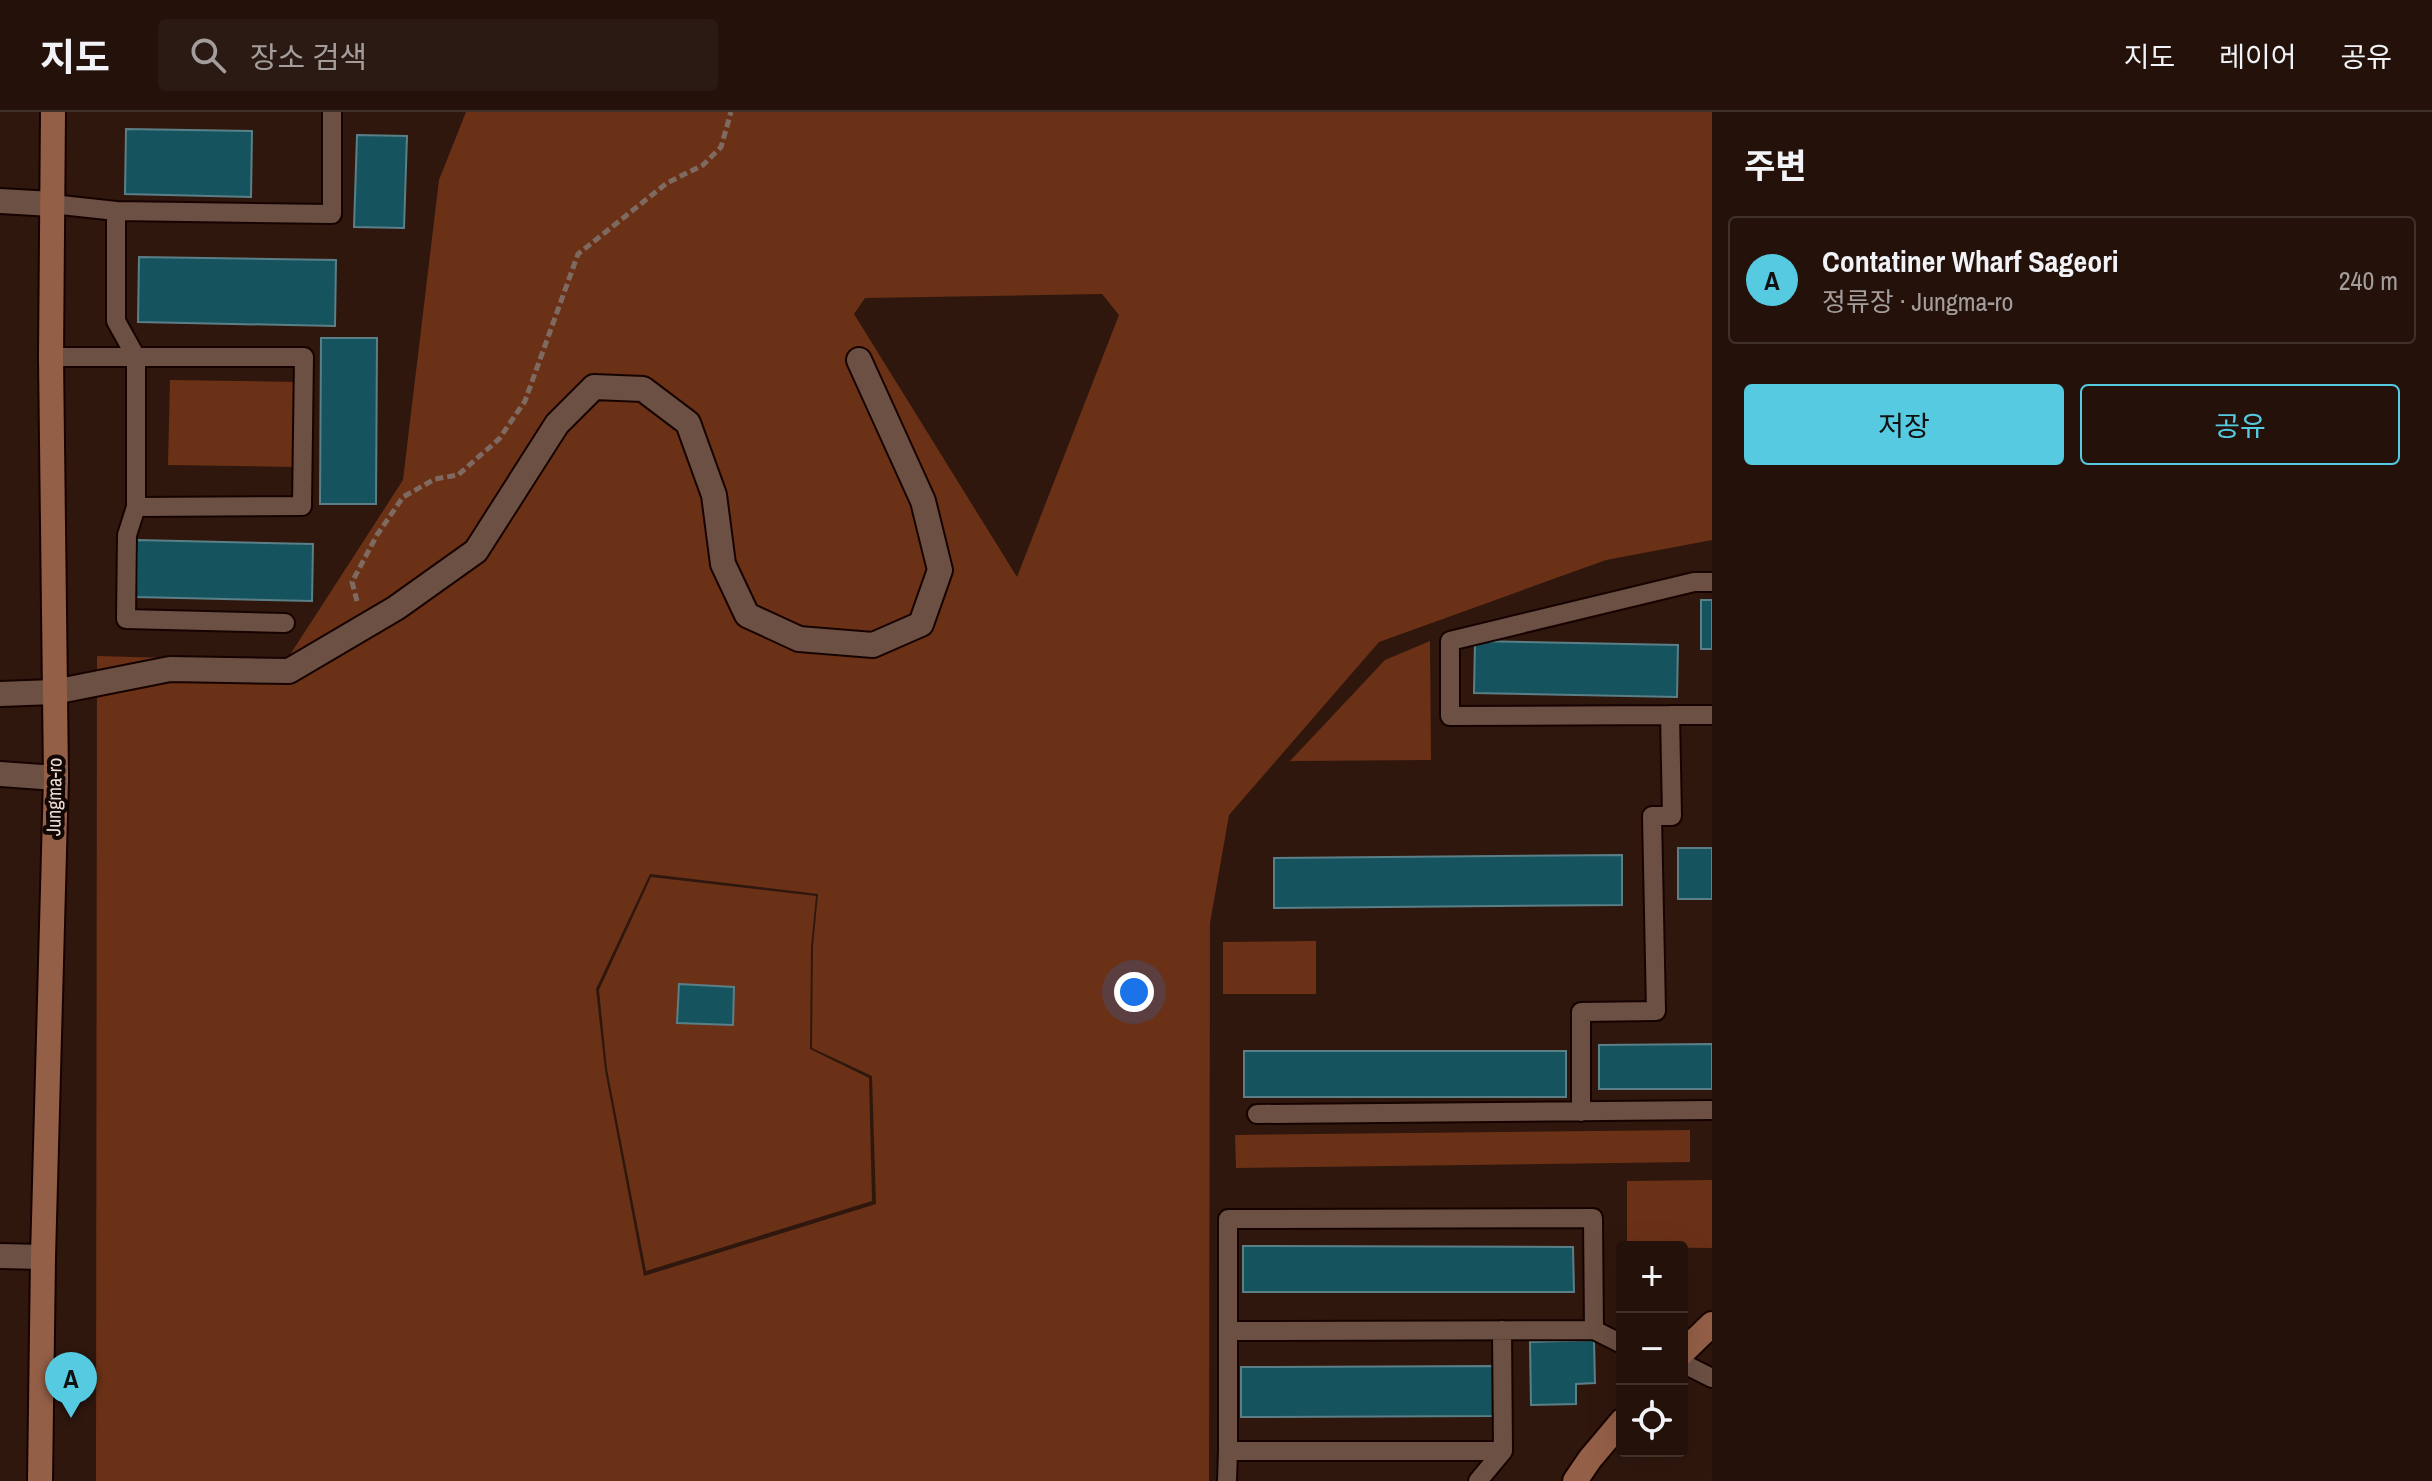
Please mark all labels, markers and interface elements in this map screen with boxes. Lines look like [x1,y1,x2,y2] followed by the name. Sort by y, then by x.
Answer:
[158,19,718,91] search box
[40,32,110,83] text: 지도
[186,33,230,77] icon: search
[250,37,367,77] text: 장소 검색
[2124,38,2175,76] text: 지도
[2219,38,2296,76] text: 레이어
[2340,38,2392,76] text: 공유
[1744,143,1807,189] text: 주변
[1822,241,2119,281] text: Contatiner Wharf Sageori
[1764,263,1780,298] text: A
[2339,263,2398,298] text: 240 m
[1822,284,2013,319] text: 정류장 · Jungma-ro
[1744,384,2064,465] button: 저장
[2080,384,2400,465] button: 공유
[39,758,68,836] street label: Jungma-ro
[1114,972,1154,1012] your location
[1616,1241,1688,1457] map controls
[1616,1241,1688,1313] button: +
[1616,1313,1688,1385] button: −
[45,1352,97,1418] pin: A
[1616,1385,1688,1457] button: locate

